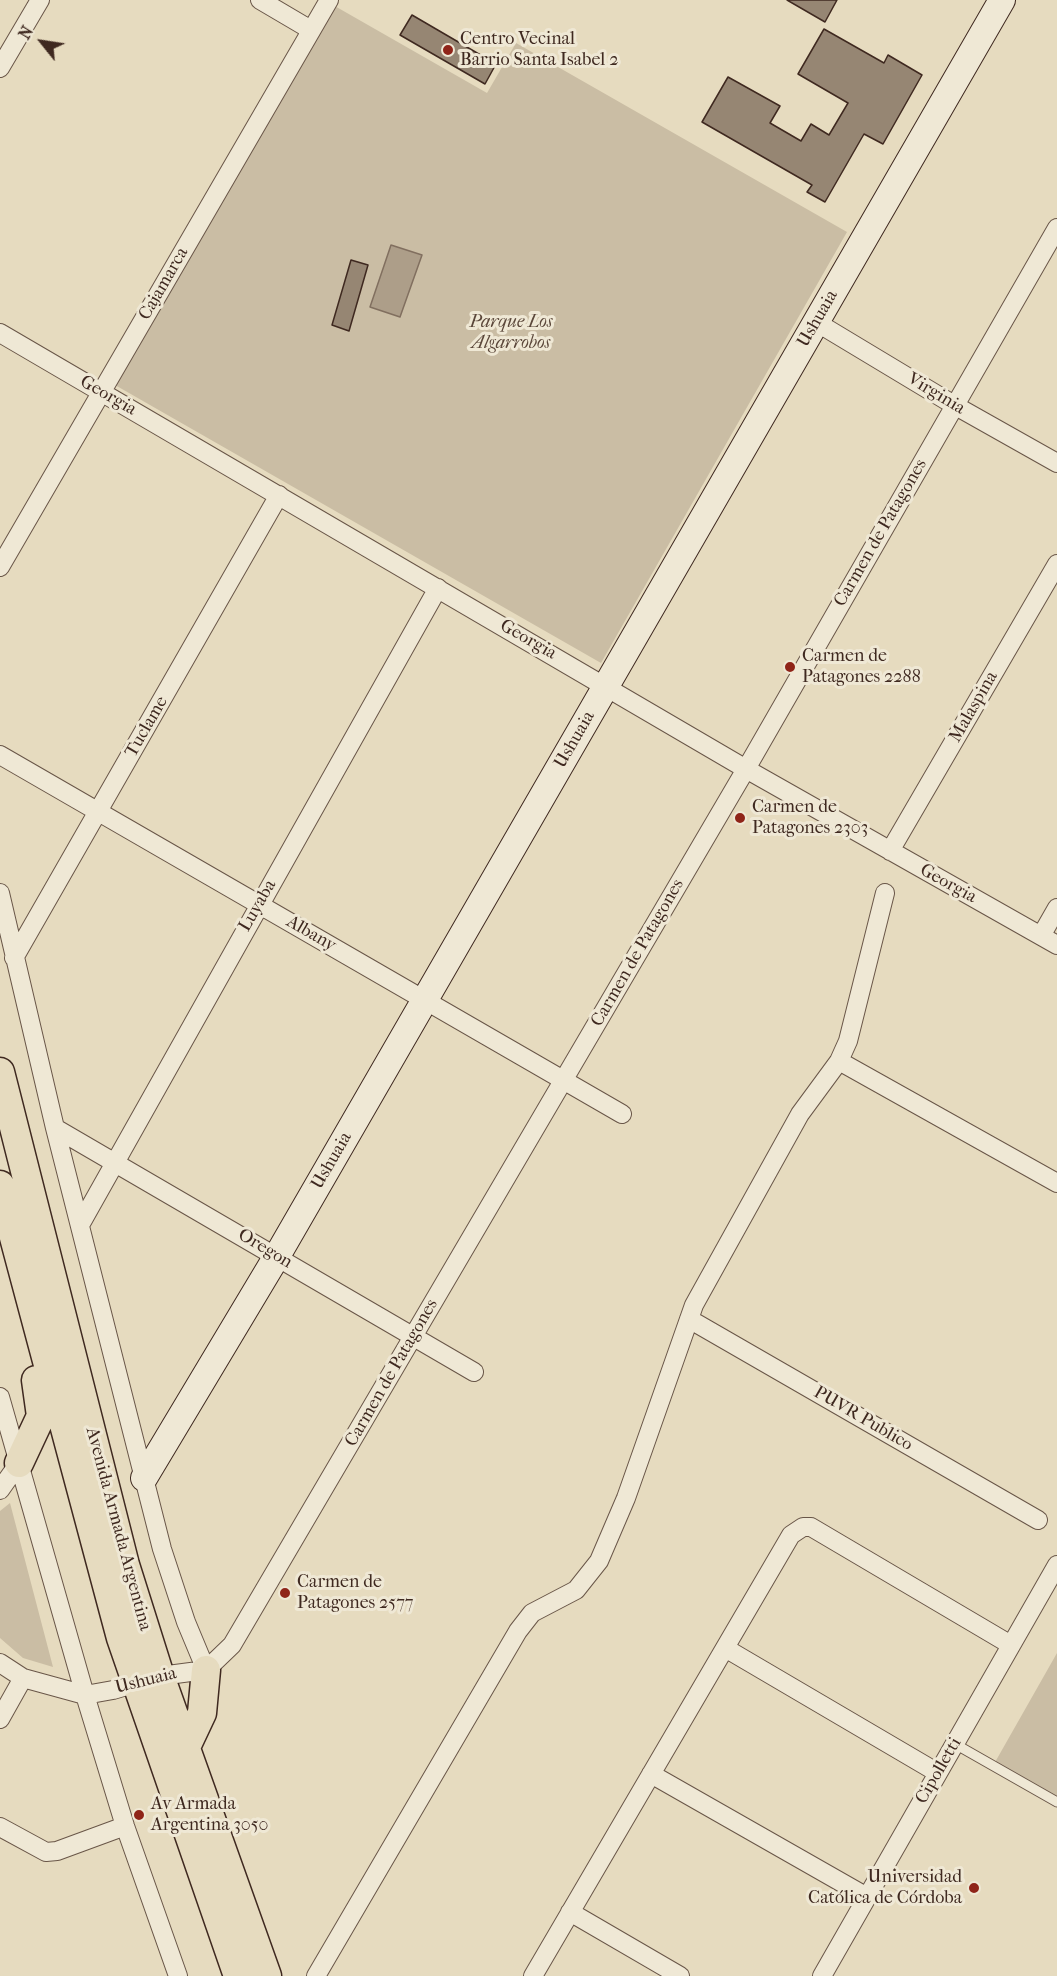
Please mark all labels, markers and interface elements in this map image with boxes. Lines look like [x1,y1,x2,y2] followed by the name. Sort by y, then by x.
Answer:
[12,12,72,72] north arrow
[15,23,37,43] text: N
[460,29,618,72] place label: Centro Vecinal Barrio Santa Isabel 2
[441,43,455,57] marker: Centro Vecinal Barrio Santa Isabel 2
[135,244,193,324] street label: Cajamarca
[793,287,843,351] street label: Ushuaia
[470,312,552,354] park label: Parque Los Algarrobos
[903,368,969,420] street label: Virginia
[76,371,140,421] street label: Georgia
[830,455,932,611] street label: Carmen de Patagones
[496,615,560,665] street label: Georgia
[802,646,921,688] place label: Carmen de Patagones 2288
[783,660,797,674] marker: Carmen de Patagones 2288
[945,668,1003,746] street label: Malaspina
[121,693,173,761] street label: Tuclame
[550,708,600,772] street label: Ushuaia
[752,797,868,840] place label: Carmen de Patagones 2303
[733,811,747,825] marker: Carmen de Patagones 2303
[916,860,980,908] street label: Georgia
[587,875,689,1031] street label: Carmen de Patagones
[235,876,281,936] street label: Luyaba
[282,911,340,957] street label: Albany
[307,1129,357,1193] street label: Ushuaia
[234,1224,296,1274] street label: Oregon
[341,1295,443,1451] street label: Carmen de Patagones
[810,1382,916,1456] street label: PUVR Publico
[80,1425,156,1633] street label: Avenida Armada Argentina
[297,1572,413,1614] place label: Carmen de Patagones 2577
[278,1586,292,1600] marker: Carmen de Patagones 2577
[113,1663,179,1699] street label: Ushuaia
[911,1734,967,1808] street label: Cipolletti
[151,1794,268,1836] place label: Av Armada Argentina 3050
[132,1808,146,1822] marker: Av Armada Argentina 3050
[808,1867,962,1910] place label: Universidad Católica de Córdoba
[967,1881,981,1895] marker: Universidad Católica de Córdoba

